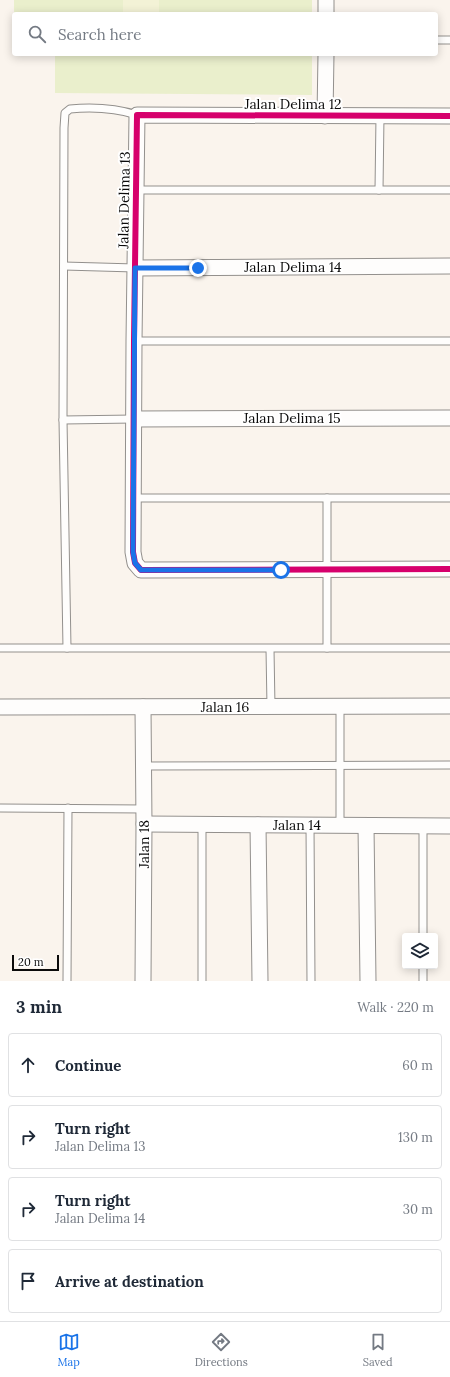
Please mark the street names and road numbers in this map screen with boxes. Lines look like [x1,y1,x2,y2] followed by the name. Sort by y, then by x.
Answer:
[243,95,342,113] street label: Jalan Delima 12
[114,151,134,250] street label: Jalan Delima 13
[243,258,342,276] street label: Jalan Delima 14
[242,409,341,427] street label: Jalan Delima 15
[200,698,249,716] street label: Jalan 16
[272,816,321,834] street label: Jalan 14
[135,820,153,869] street label: Jalan 18

